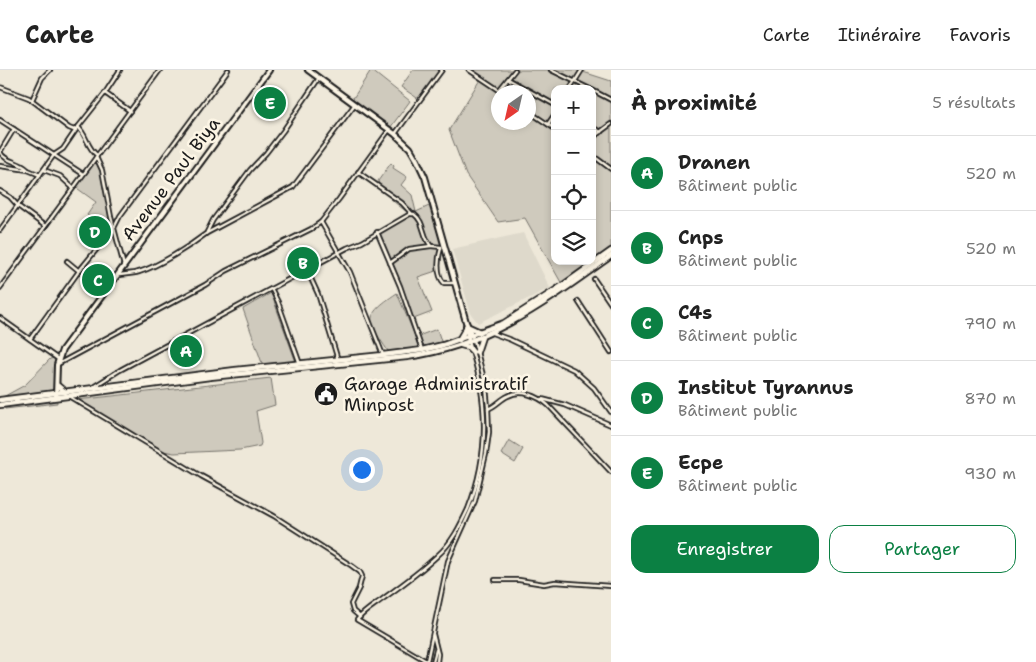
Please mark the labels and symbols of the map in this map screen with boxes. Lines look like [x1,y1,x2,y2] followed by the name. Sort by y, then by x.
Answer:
[254,84,286,122] pin: E
[491,85,536,130] north arrow
[116,112,226,246] street label: Avenue Paul Biya
[79,213,111,251] pin: D
[287,244,319,282] pin: B
[82,261,114,299] pin: C
[170,332,202,370] pin: A
[344,372,528,417] place label: Garage Administratif Minpost
[313,381,339,407] public building icon: Garage Administratif Minpost
[349,457,375,483] your location

